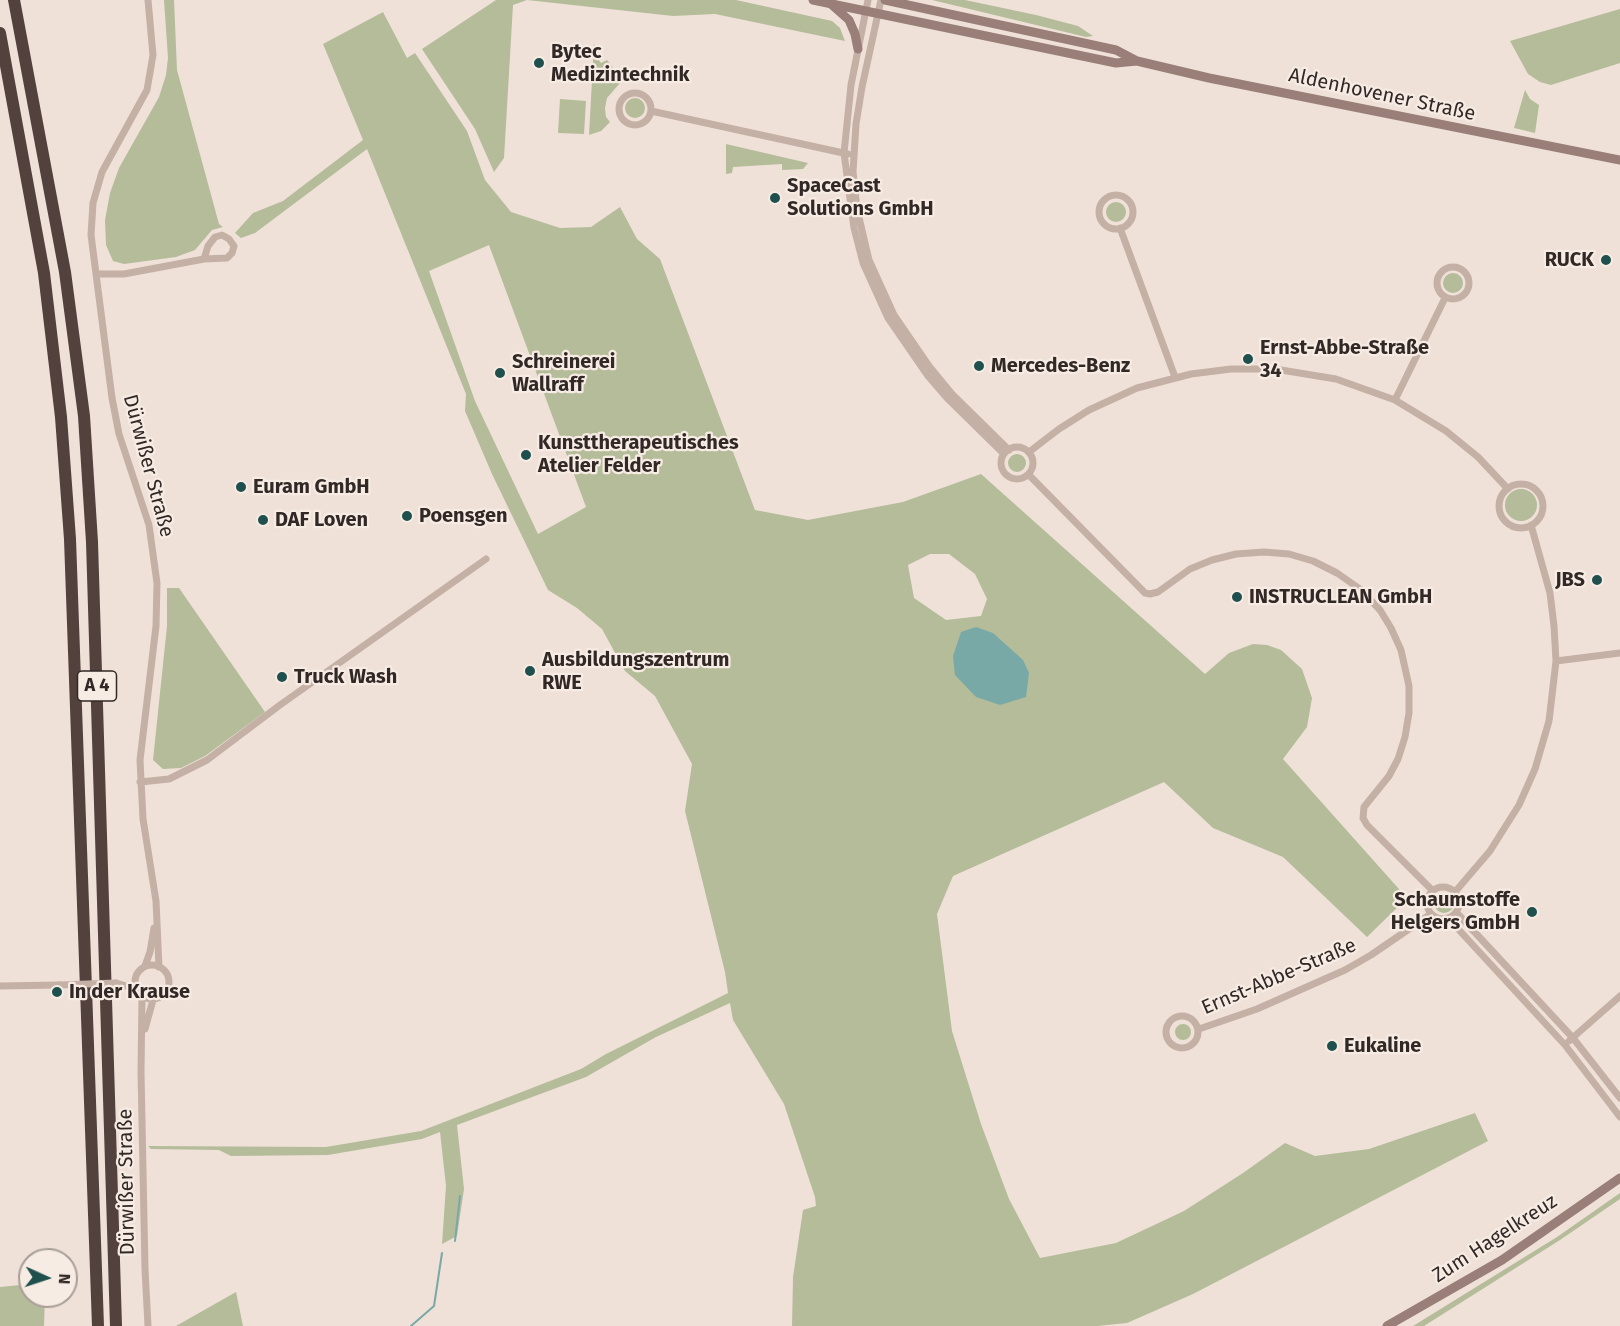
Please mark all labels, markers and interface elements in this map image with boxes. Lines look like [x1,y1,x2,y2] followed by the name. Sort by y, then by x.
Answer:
[551,40,689,87] place label: Bytec Medizintechnik
[532,56,546,70] marker: Bytec Medizintechnik
[1286,63,1478,127] street label: Aldenhovener Straße
[787,174,934,221] place label: SpaceCast Solutions GmbH
[768,191,782,205] marker: SpaceCast Solutions GmbH
[1545,248,1594,272] place label: RUCK
[1599,253,1613,267] marker: RUCK
[1260,336,1429,383] place label: Ernst-Abbe-Straße 34
[512,350,615,397] place label: Schreinerei Wallraff
[1241,352,1255,366] marker: Ernst-Abbe-Straße 34
[991,354,1130,378] place label: Mercedes-Benz
[972,359,986,373] marker: Mercedes-Benz
[493,366,507,380] marker: Schreinerei Wallraff
[117,392,179,540] street label: Dürwißer Straße
[538,431,739,478] place label: Kunsttherapeutisches Atelier Felder
[519,448,533,462] marker: Kunsttherapeutisches Atelier Felder
[253,475,370,499] place label: Euram GmbH
[234,480,248,494] marker: Euram GmbH
[419,504,507,528] place label: Poensgen
[275,508,368,532] place label: DAF Loven
[400,509,414,523] marker: Poensgen
[256,513,270,527] marker: DAF Loven
[1555,568,1585,592] place label: JBS
[1590,573,1604,587] marker: JBS
[1249,585,1432,609] place label: INSTRUCLEAN GmbH
[1230,590,1244,604] marker: INSTRUCLEAN GmbH
[542,648,729,695] place label: Ausbildungszentrum RWE
[523,664,537,678] marker: Ausbildungszentrum RWE
[294,665,397,689] place label: Truck Wash
[275,670,289,684] marker: Truck Wash
[78,671,116,701] road number: A 4
[1391,888,1520,935] place label: Schaumstoffe Helgers GmbH
[1525,905,1539,919] marker: Schaumstoffe Helgers GmbH
[1198,934,1360,1020] street label: Ernst-Abbe-Straße
[69,980,190,1004] place label: In der Krause
[50,985,64,999] marker: In der Krause
[1344,1034,1421,1058] place label: Eukaline
[1325,1039,1339,1053] marker: Eukaline
[114,1108,140,1256] street label: Dürwißer Straße
[1428,1190,1562,1288] street label: Zum Hagelkreuz
[18,1248,78,1308] north arrow
[55,1273,74,1285] text: N

